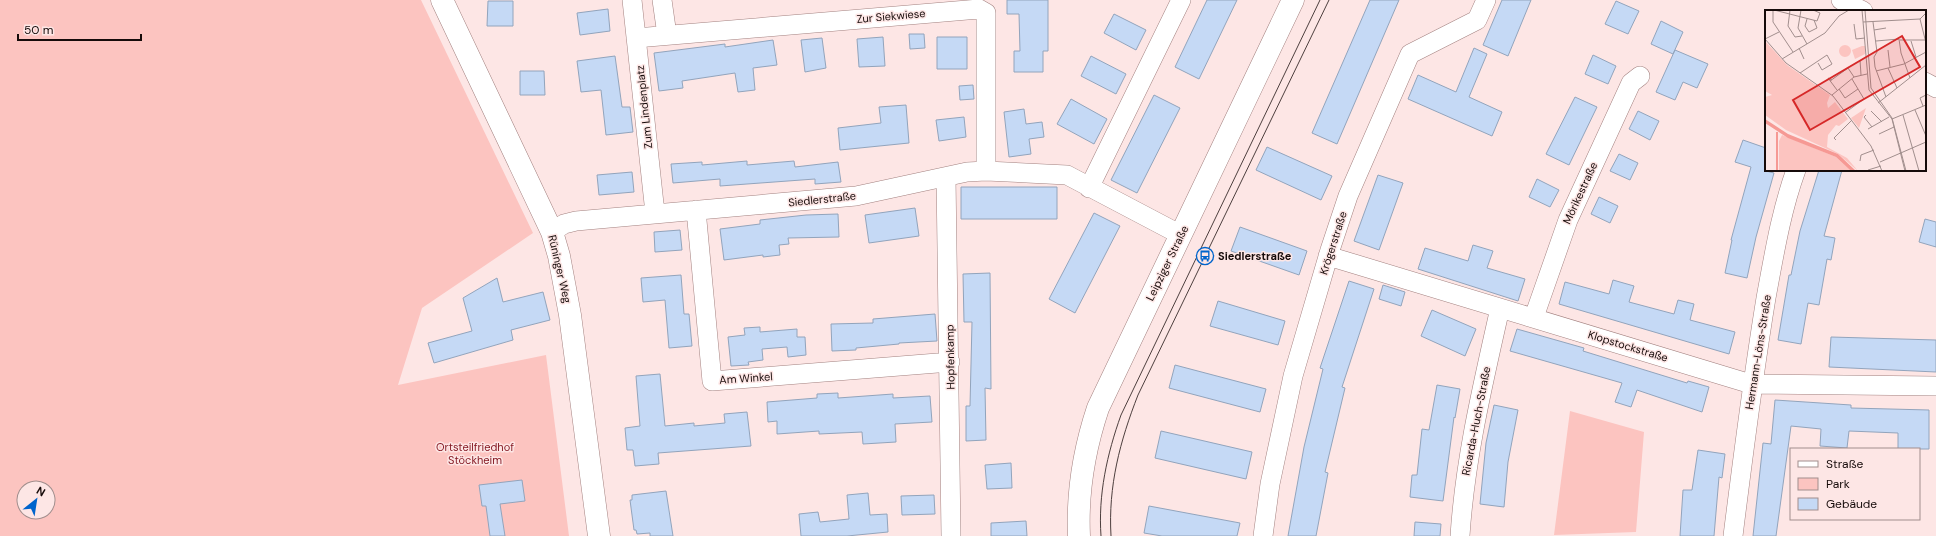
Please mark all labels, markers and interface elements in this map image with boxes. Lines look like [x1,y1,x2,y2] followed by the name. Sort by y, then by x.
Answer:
[856,6,926,26] street label: Zur Siekwiese
[1765,10,1926,171] inset map
[18,16,141,42] scale bar
[24,22,53,38] text: 50 m
[633,65,655,149] street label: Zum Lindenplatz
[1560,160,1600,226] street label: Mörikestraße
[787,188,857,210] street label: Siedlerstraße
[1316,210,1350,276] street label: Krögerstraße
[1143,223,1191,303] street label: Leipziger Straße
[545,233,575,305] street label: Rüninger Weg
[1195,246,1215,266] bus stop icon: Siedlerstraße
[1218,249,1292,263] place label: Siedlerstraße
[1742,294,1774,410] street label: Hermann-Löns-Straße
[942,324,958,390] street label: Hopfenkamp
[1586,327,1670,365] street label: Klopstockstraße
[1459,365,1493,477] street label: Ricarda-Huch-Straße
[719,369,773,387] street label: Am Winkel
[436,440,514,467] park label: Ortsteilfriedhof Stöckheim
[1790,448,1920,520] legend
[1826,456,1863,472] text: Straße
[1826,476,1850,492] text: Park
[16,480,56,520] north arrow
[34,483,48,499] text: N
[1826,496,1877,512] text: Gebäude

